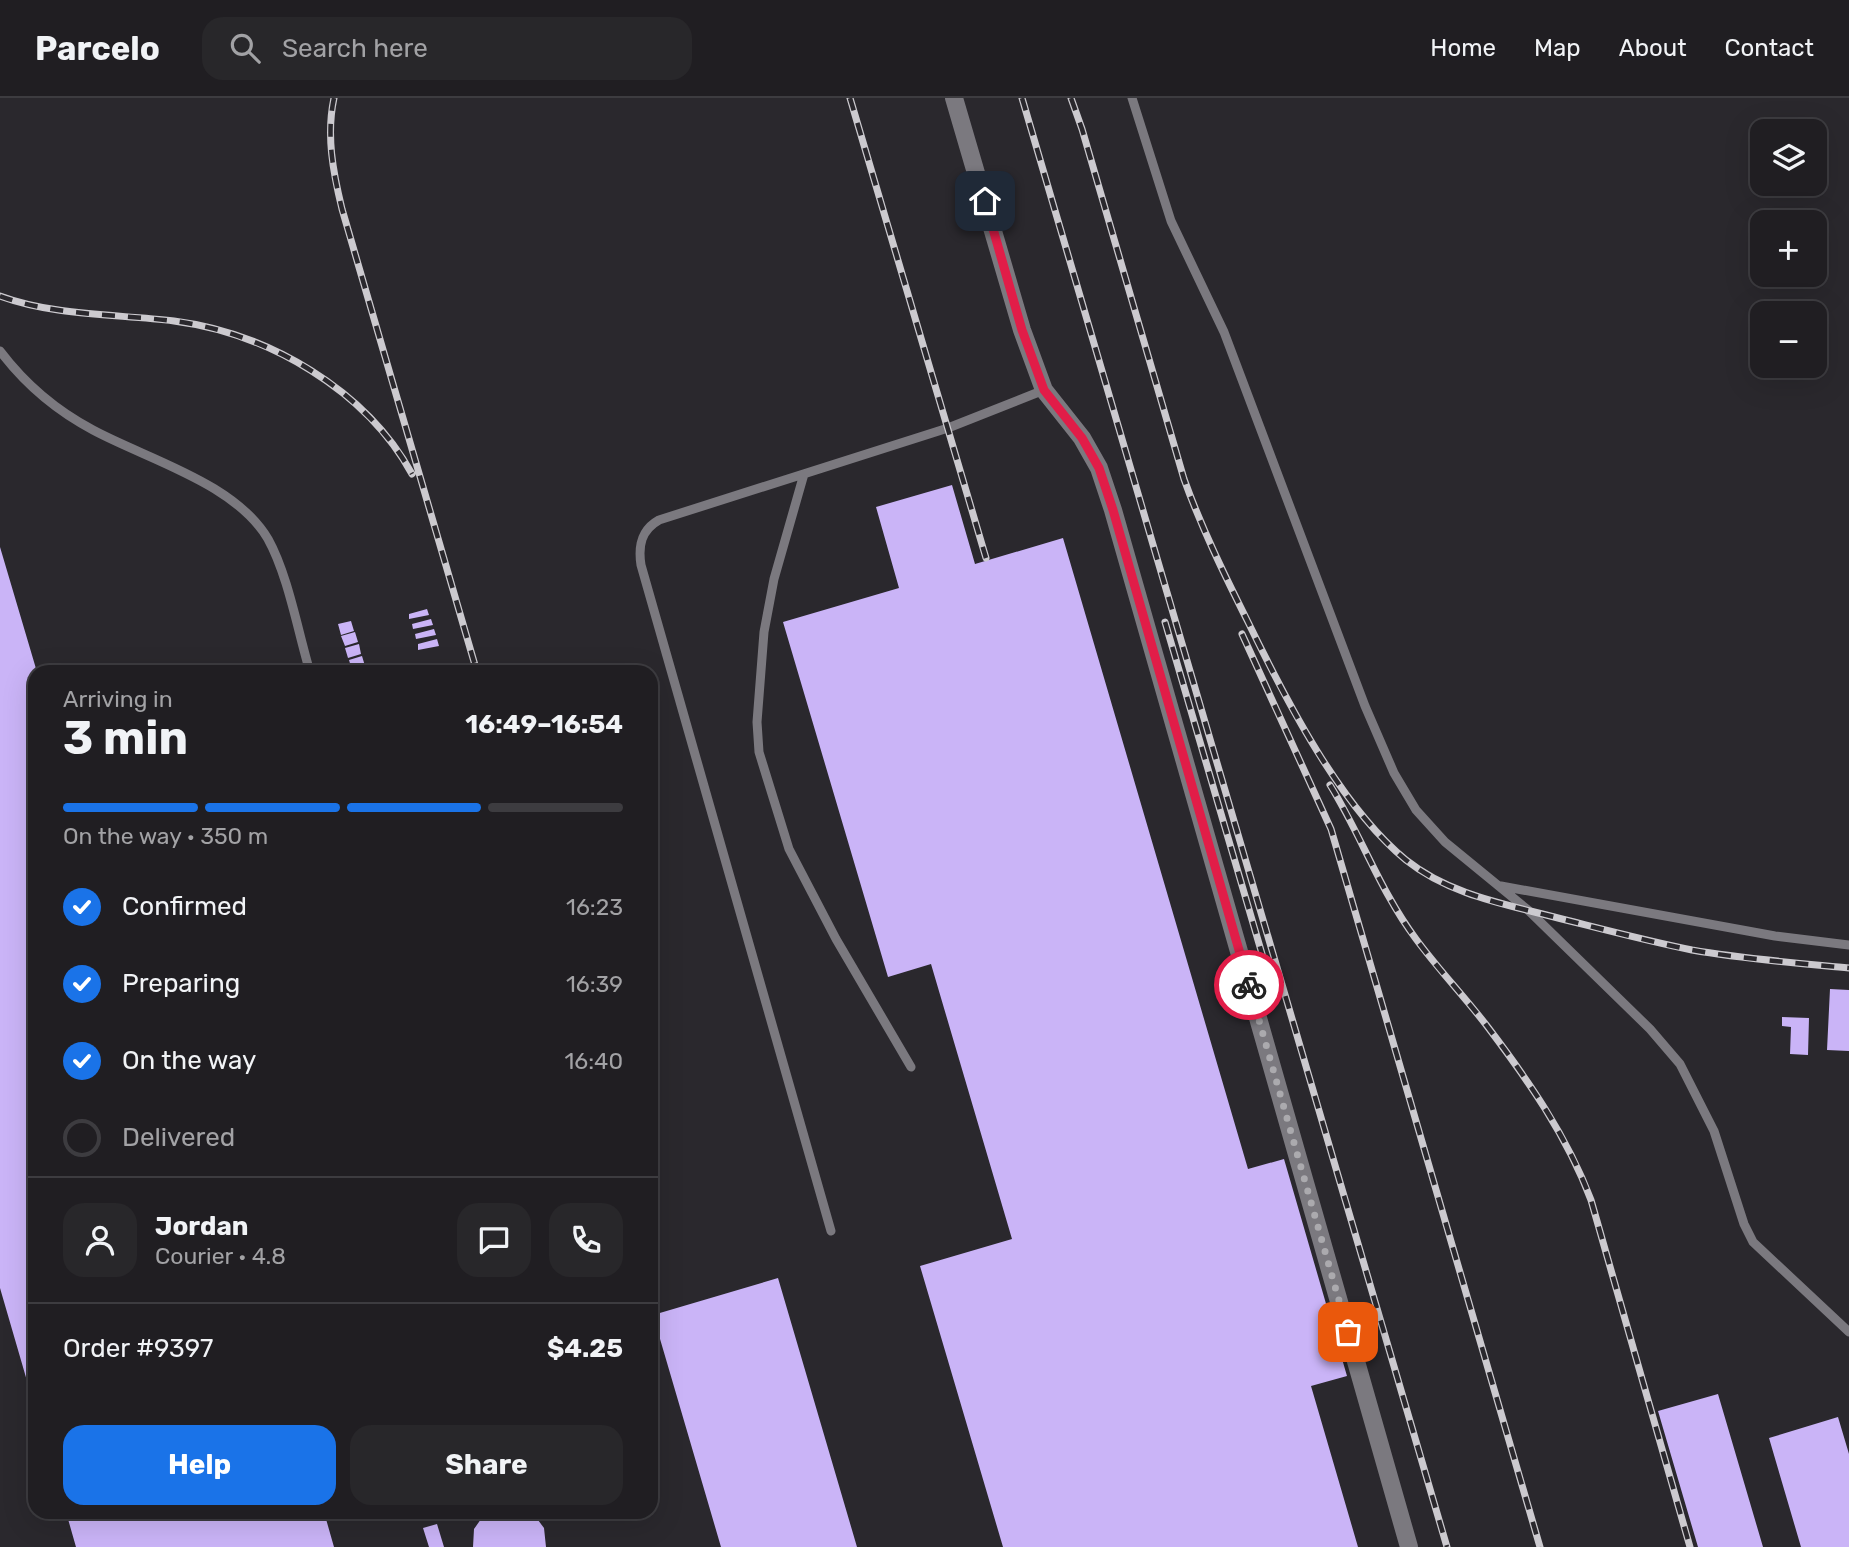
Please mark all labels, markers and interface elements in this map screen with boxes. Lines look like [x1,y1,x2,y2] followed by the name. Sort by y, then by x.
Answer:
[202,17,692,80] search box
[35,29,160,68] text: Parcelo
[226,29,264,67] icon: search
[282,33,428,64] text: Search here
[1430,34,1496,62] text: Home
[1534,34,1581,62] text: Map
[1619,34,1687,62] text: About
[1725,34,1814,62] text: Contact
[1750,119,1827,378] map controls
[1750,119,1827,196] button: layers
[955,171,1015,231] pin
[966,182,1004,220] icon: home
[1750,210,1827,287] button: +
[1750,301,1827,378] button: −
[63,685,173,713] text: Arriving in
[465,709,623,740] text: 16:49–16:54
[63,711,188,766] text: 3 min
[63,822,268,850] text: On the way · 350 m
[63,888,101,926] icon: check
[122,891,247,922] text: Confirmed
[566,893,623,921] text: 16:23
[1214,950,1284,1020] courier
[63,965,101,1003] icon: check
[1230,966,1268,1004] icon: bike
[122,968,240,999] text: Preparing
[566,970,623,998] text: 16:39
[63,1042,101,1080] icon: check
[122,1045,256,1076] text: On the way
[565,1047,623,1075] text: 16:40
[122,1122,235,1153] text: Delivered
[63,1203,137,1277] button: person
[457,1203,531,1277] button: chat
[549,1203,623,1277] button: phone
[155,1211,248,1242] text: Jordan
[155,1242,286,1270] text: Courier · 4.8
[1318,1302,1378,1362] pin
[1329,1313,1367,1351] icon: bag
[63,1333,213,1364] text: Order #9397
[547,1333,623,1364] text: $4.25
[63,1425,336,1505] button: Help
[350,1425,623,1505] button: Share

